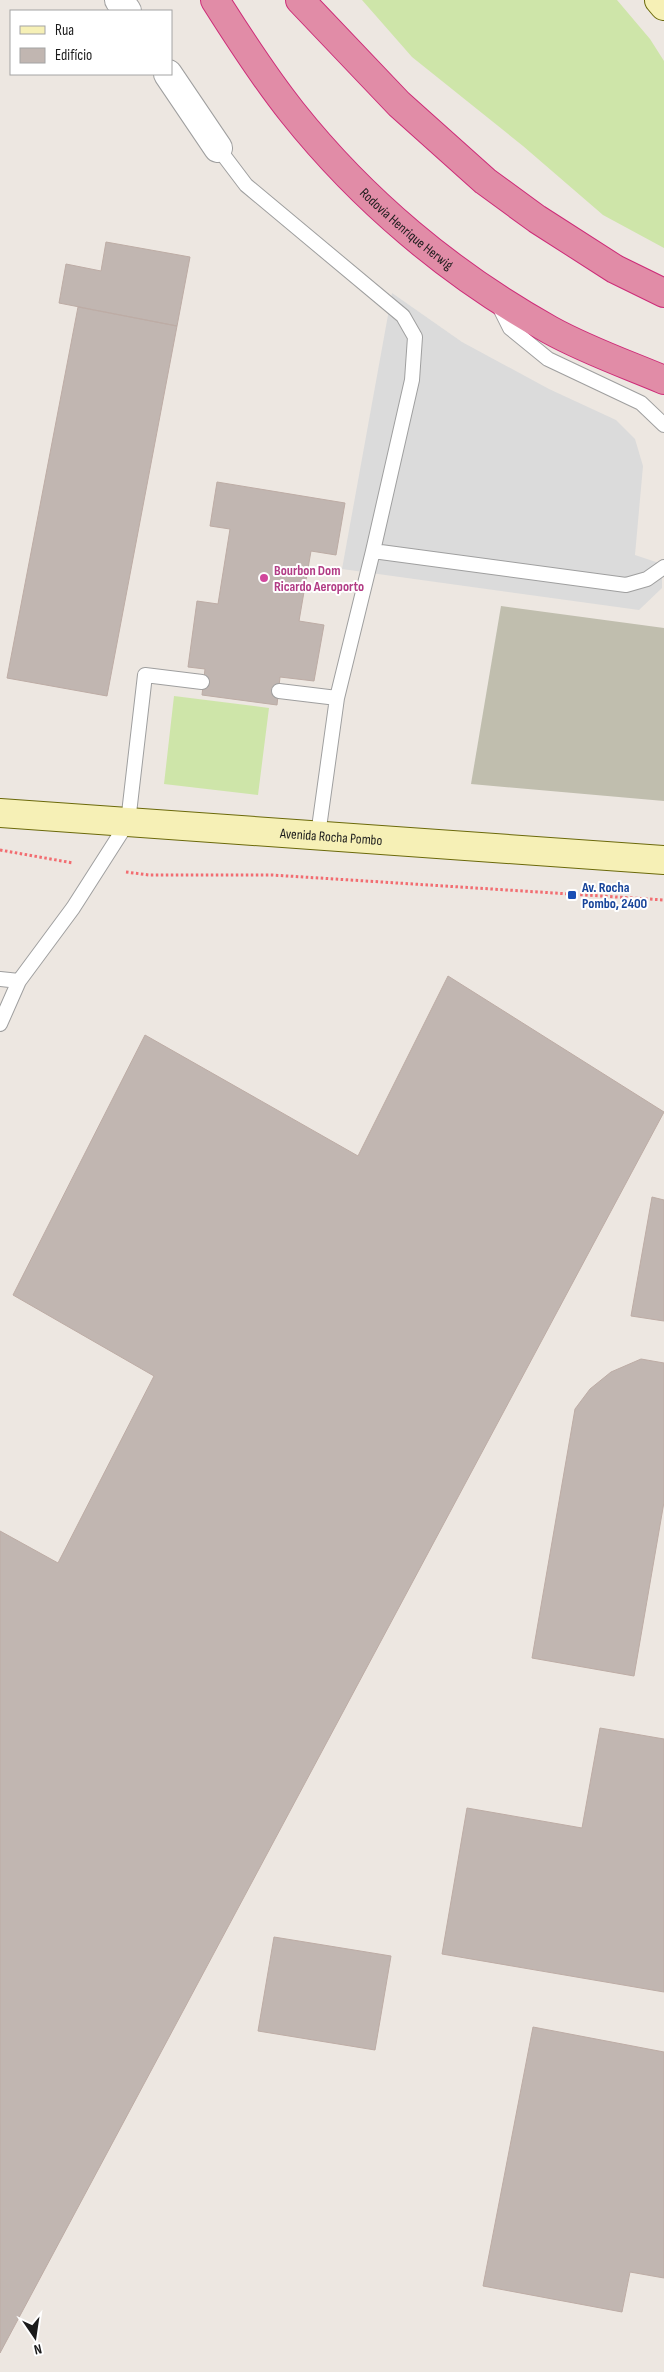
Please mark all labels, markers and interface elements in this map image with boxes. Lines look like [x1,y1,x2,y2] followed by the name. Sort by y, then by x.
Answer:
[10,10,172,75] legend
[55,21,74,40] text: Rua
[55,46,92,65] text: Edifício
[357,184,457,273] street label: Rodovia Henrique Herwig
[274,562,364,595] place label: Bourbon Dom Ricardo Aeroporto
[258,572,270,584] marker: Bourbon Dom Ricardo Aeroporto
[278,824,383,849] street label: Avenida Rocha Pombo
[581,879,648,912] place label: Av. Rocha Pombo, 2400
[566,889,578,901] marker: Av. Rocha Pombo, 2400
[10,2312,60,2362] north arrow
[32,2340,43,2358] text: N

